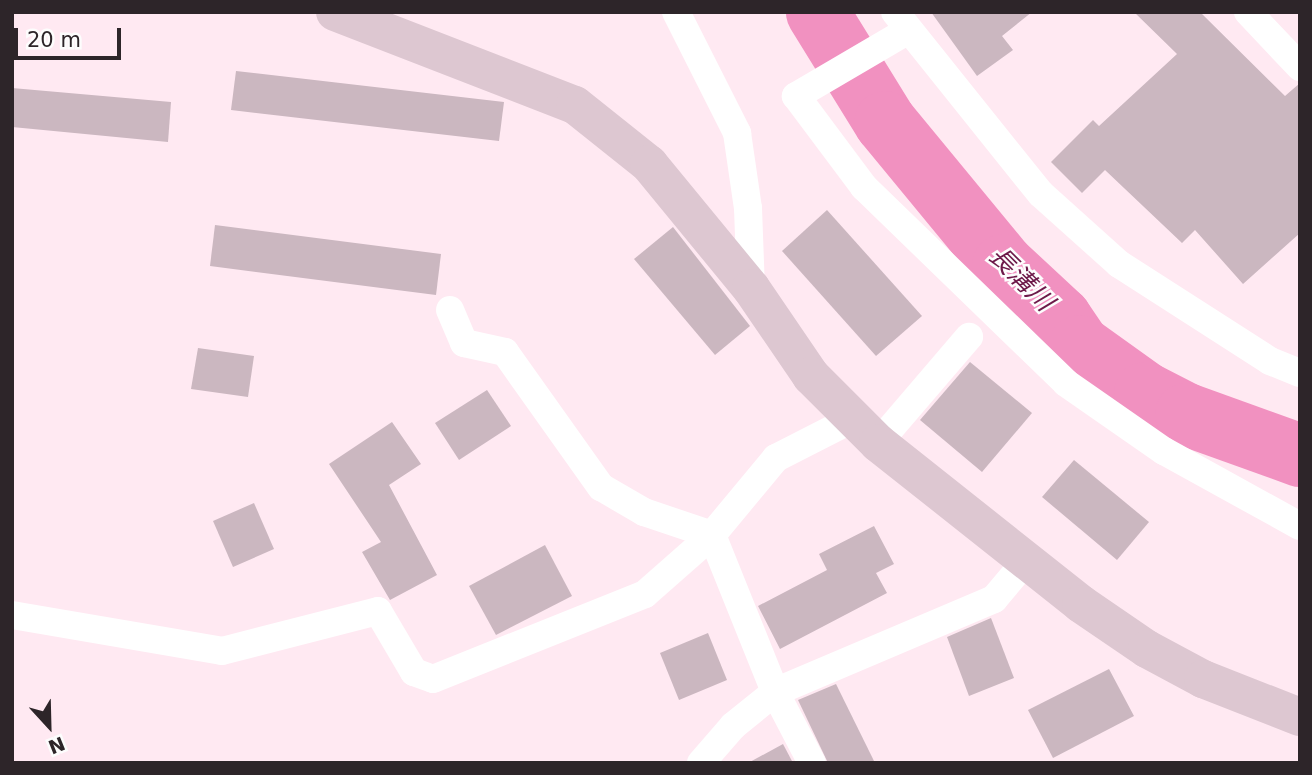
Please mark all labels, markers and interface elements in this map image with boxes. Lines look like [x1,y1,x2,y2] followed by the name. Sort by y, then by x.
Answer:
[18,14,124,58] scale bar
[27,28,81,52] text: 20 m
[982,240,1060,318] water label: 長溝川
[14,691,84,761] north arrow
[45,732,68,759] text: N

